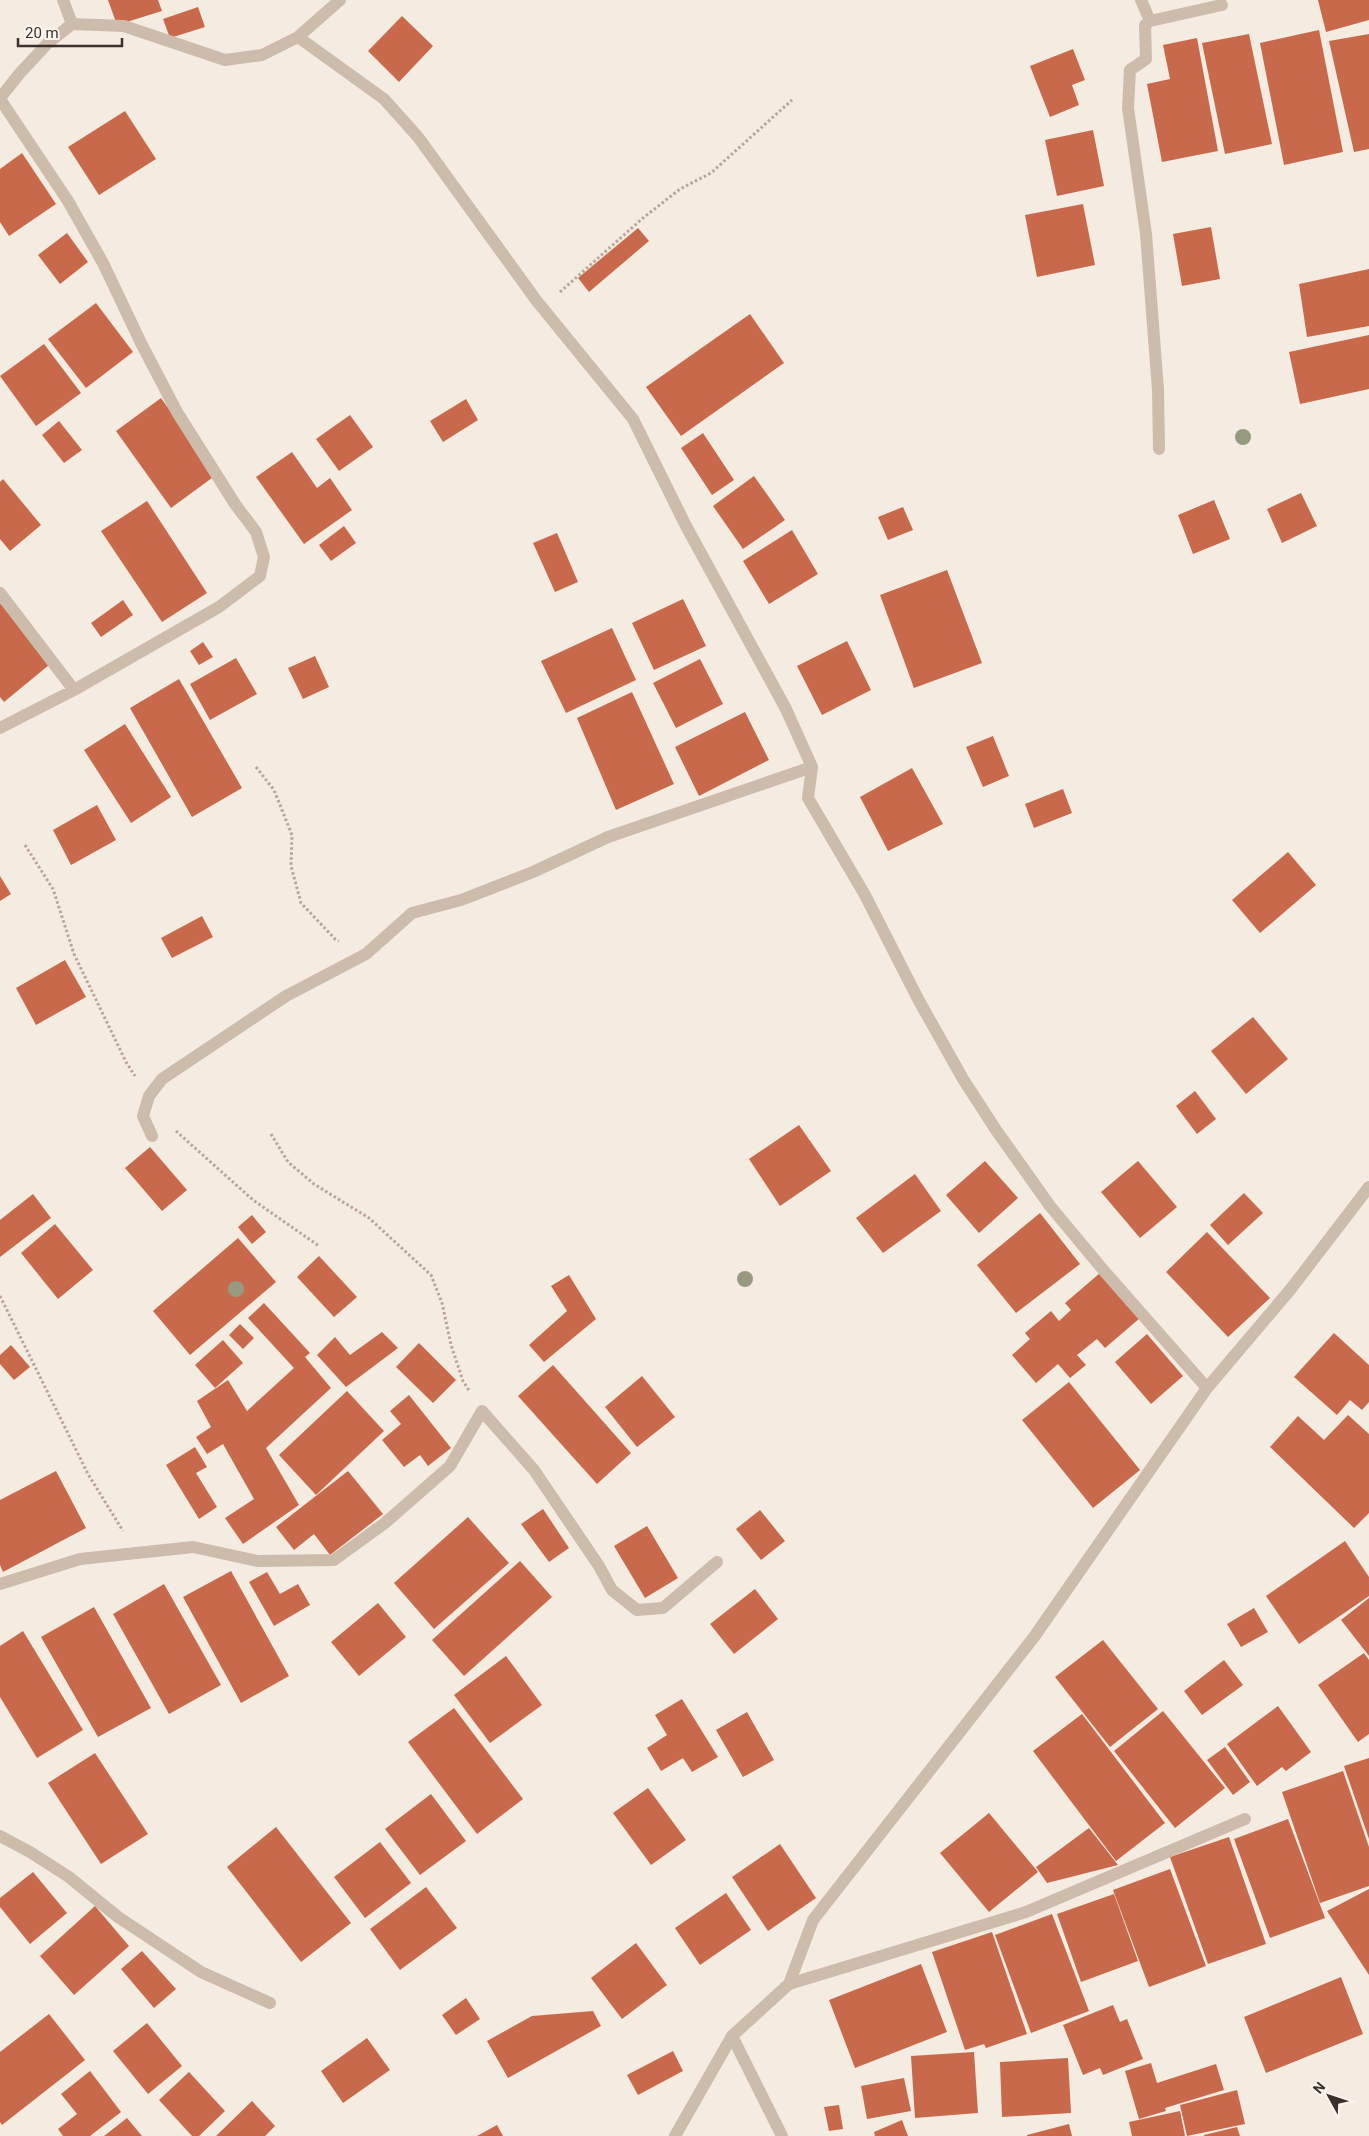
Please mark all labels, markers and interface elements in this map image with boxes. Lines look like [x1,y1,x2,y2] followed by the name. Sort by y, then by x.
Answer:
[18,15,121,47] scale bar
[25,24,59,42] text: 20 m
[1304,2071,1354,2121] north arrow
[1310,2079,1328,2097] text: N

